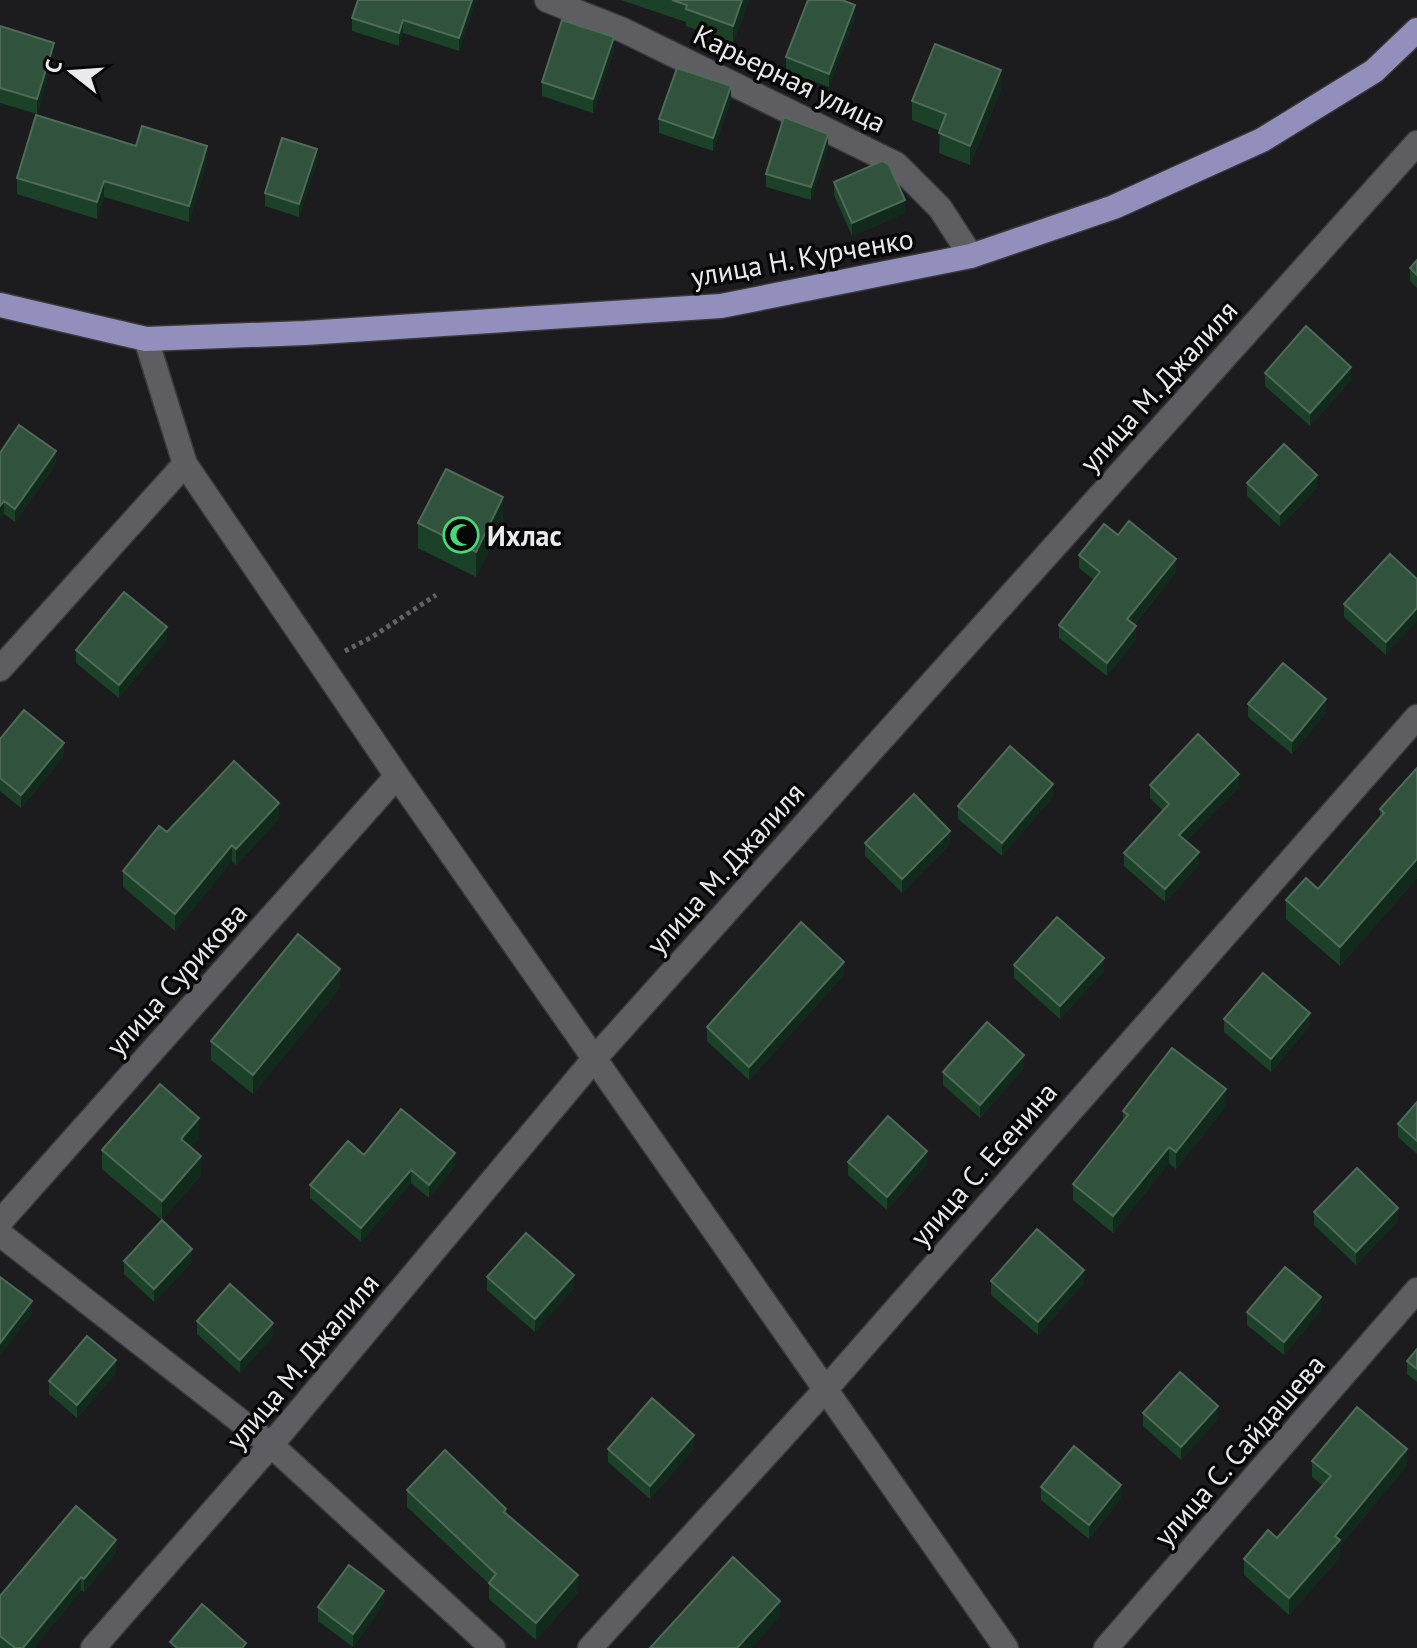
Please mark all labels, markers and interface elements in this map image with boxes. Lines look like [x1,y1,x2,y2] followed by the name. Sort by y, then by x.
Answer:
[688,16,892,140] street label: Карьерная улица
[32,32,112,112] north arrow
[38,56,68,76] text: С
[688,219,916,295] street label: улица Н. Курченко
[1071,292,1245,480] street label: улица М. Джалиля
[442,516,480,554] mosque icon: Ихлас
[487,517,562,554] place label: Ихлас
[638,774,812,962] street label: улица М. Джалиля
[97,895,255,1063] street label: улица Сурикова
[901,1074,1065,1254] street label: улица С. Есенина
[217,1265,387,1457] street label: улица М. Джалиля
[1145,1346,1333,1554] street label: улица С. Сайдашева

